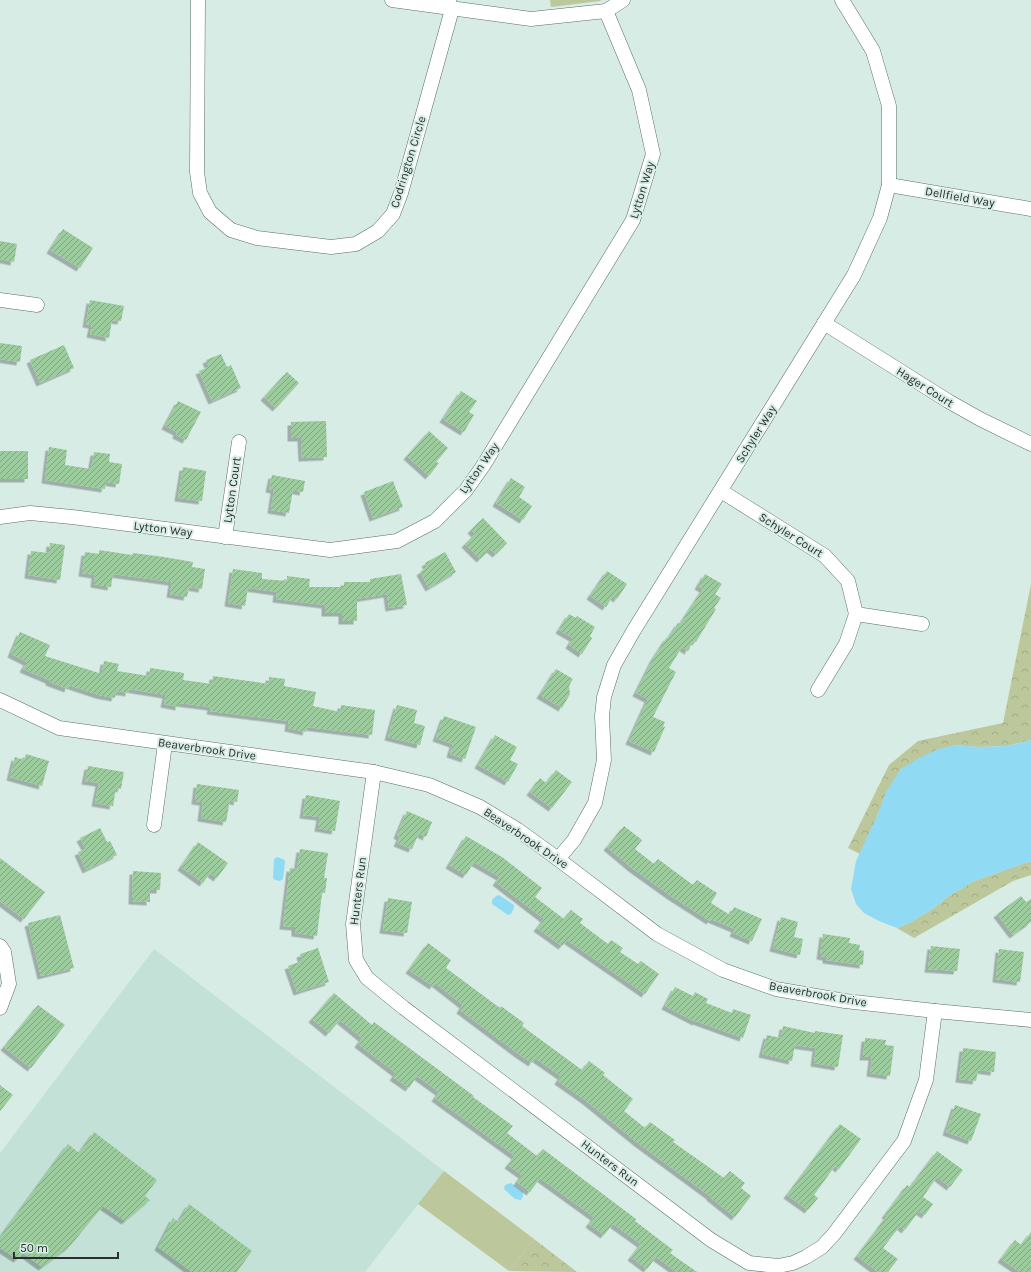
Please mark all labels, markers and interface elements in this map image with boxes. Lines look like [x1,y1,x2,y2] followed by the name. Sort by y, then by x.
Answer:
[387,114,429,210] street label: Codrington Circle
[627,159,657,220] street label: Lytton Way
[924,184,996,210] street label: Dellfield Way
[894,364,957,410] street label: Hager Court
[733,402,780,465] street label: Schyler Way
[456,439,502,496] street label: Lytton Way
[220,456,244,524] street label: Lytton Court
[756,510,826,561] street label: Schyler Court
[133,518,194,540] street label: Lytton Way
[157,735,257,763] street label: Beaverbrook Drive
[481,805,571,871] street label: Beaverbrook Drive
[347,856,369,926] street label: Hunters Run
[768,979,868,1009] street label: Beaverbrook Drive
[578,1137,642,1189] street label: Hunters Run
[14,1234,118,1260] scale bar
[20,1241,48,1255] text: 50 m

